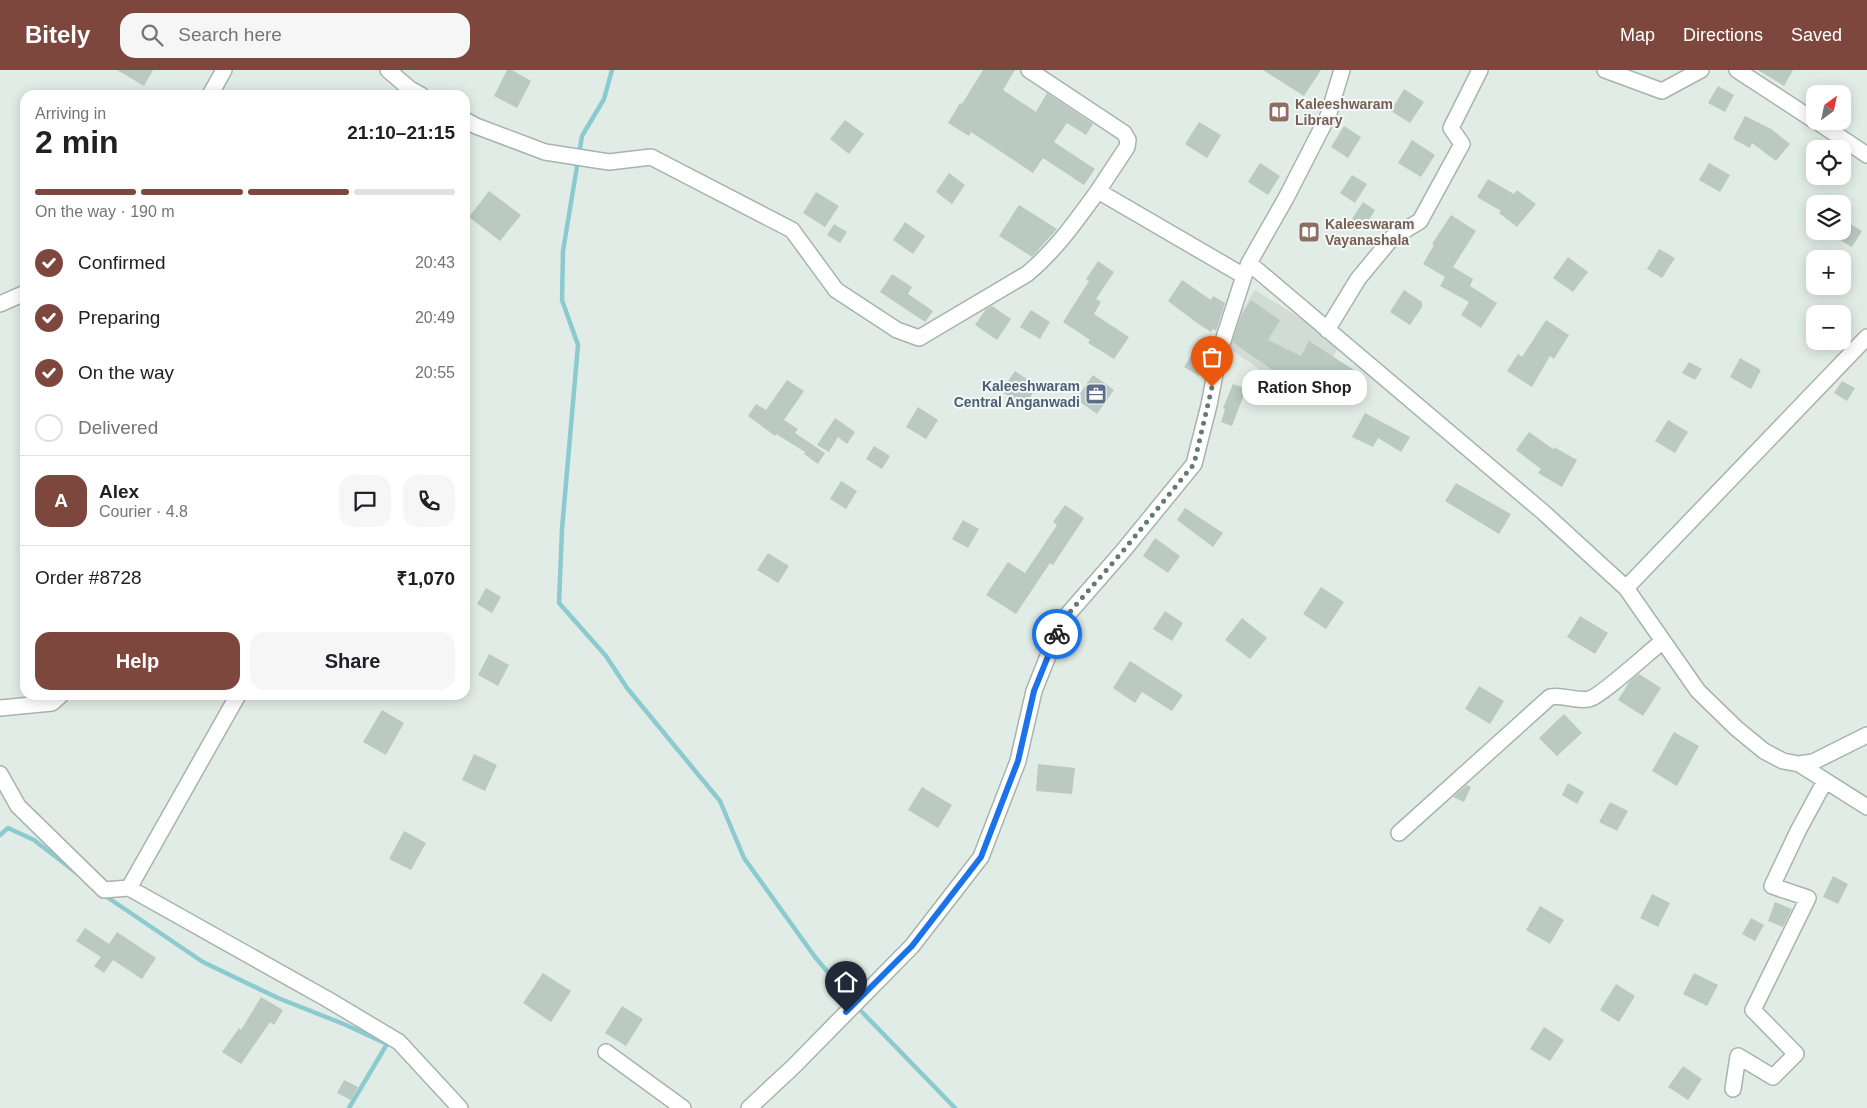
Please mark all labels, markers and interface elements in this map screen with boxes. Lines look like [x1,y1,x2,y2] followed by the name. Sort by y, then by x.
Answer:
[120,13,470,58] search box
[25,21,90,48] text: Bitely
[138,21,166,49] icon: search
[178,24,282,45] text: Search here
[1620,25,1655,45] text: Map
[1683,25,1763,45] text: Directions
[1791,25,1842,45] text: Saved
[1806,85,1851,130] north arrow
[1806,85,1851,350] map controls
[1295,96,1393,128] place label: Kaleeshwaram Library
[1267,100,1291,124] library icon: Kaleeshwaram Library
[35,105,106,122] text: Arriving in
[347,122,455,143] text: 21:10–21:15
[35,124,119,160] text: 2 min
[1806,140,1851,185] button: locate
[1806,195,1851,240] button: layers
[35,203,175,220] text: On the way · 190 m
[1325,216,1415,248] place label: Kaleeswaram Vayanashala
[1297,220,1321,244] library icon: Kaleeswaram Vayanashala
[35,249,63,277] icon: check
[1806,250,1851,295] button: +
[78,252,166,273] text: Confirmed
[415,254,455,271] text: 20:43
[35,304,63,332] icon: check
[1806,305,1851,350] button: −
[78,307,160,328] text: Preparing
[415,309,455,326] text: 20:49
[1191,336,1233,387] pin
[1198,343,1226,371] icon: bag
[35,359,63,387] icon: check
[78,362,174,383] text: On the way
[415,364,455,381] text: 20:55
[1242,370,1367,404] callout: Ration Shop
[954,378,1080,410] place label: Kaleeshwaram Central Anganwadi
[1257,379,1352,396] text: Ration Shop
[1084,382,1108,406] office icon: Kaleeshwaram Central Anganwadi
[78,417,158,438] text: Delivered
[339,475,391,527] button: chat
[403,475,455,527] button: phone
[99,481,139,502] text: Alex
[54,490,68,511] text: A
[99,503,188,520] text: Courier · 4.8
[35,567,142,588] text: Order #8728
[397,568,455,589] text: ₹1,070
[1032,609,1082,659] courier
[1043,620,1071,648] icon: bike
[35,632,240,690] button: Help
[250,632,455,690] button: Share
[825,961,867,1012] pin
[832,968,860,996] icon: home

